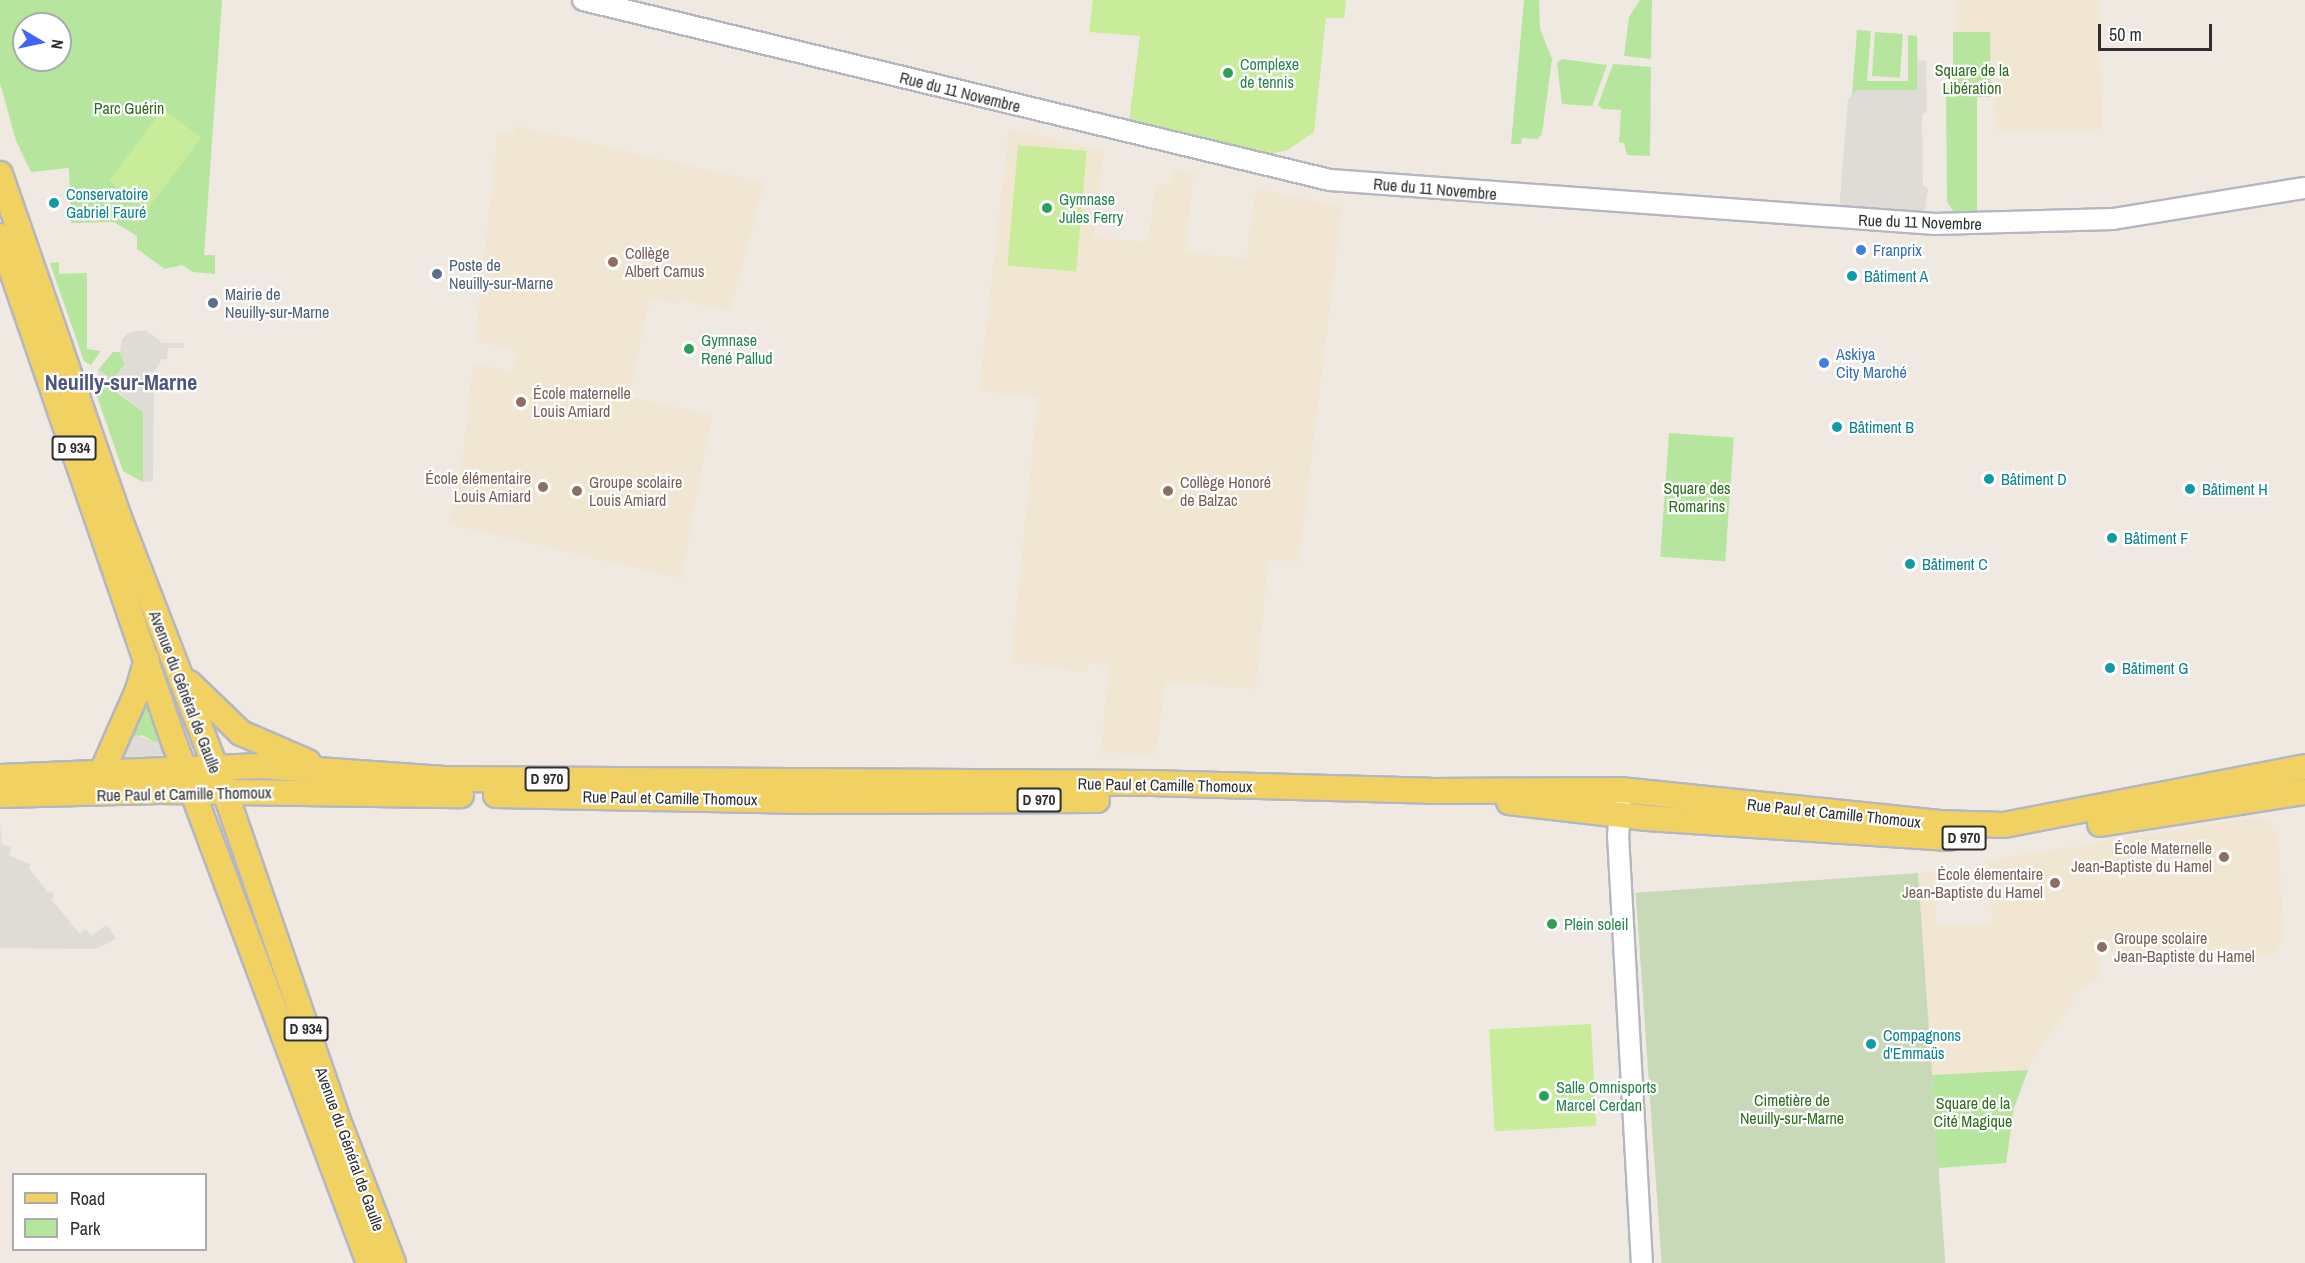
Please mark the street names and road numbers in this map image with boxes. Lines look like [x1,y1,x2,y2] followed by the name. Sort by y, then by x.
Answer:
[898,68,1022,116] street label: Rue du 11 Novembre
[1373,174,1497,204] street label: Rue du 11 Novembre
[1858,210,1982,234] street label: Rue du 11 Novembre
[52,436,97,460] road number: D 934
[145,608,225,776] street label: Avenue du Général de Gaulle
[524,767,570,791] road number: D 970
[1077,774,1253,796] street label: Rue Paul et Camille Thomoux
[96,783,272,805] street label: Rue Paul et Camille Thomoux
[582,787,758,809] street label: Rue Paul et Camille Thomoux
[1016,788,1062,812] road number: D 970
[1746,794,1922,832] street label: Rue Paul et Camille Thomoux
[1942,826,1986,850] road number: D 970
[284,1017,328,1041] road number: D 934
[311,1065,389,1233] street label: Avenue du Général de Gaulle

